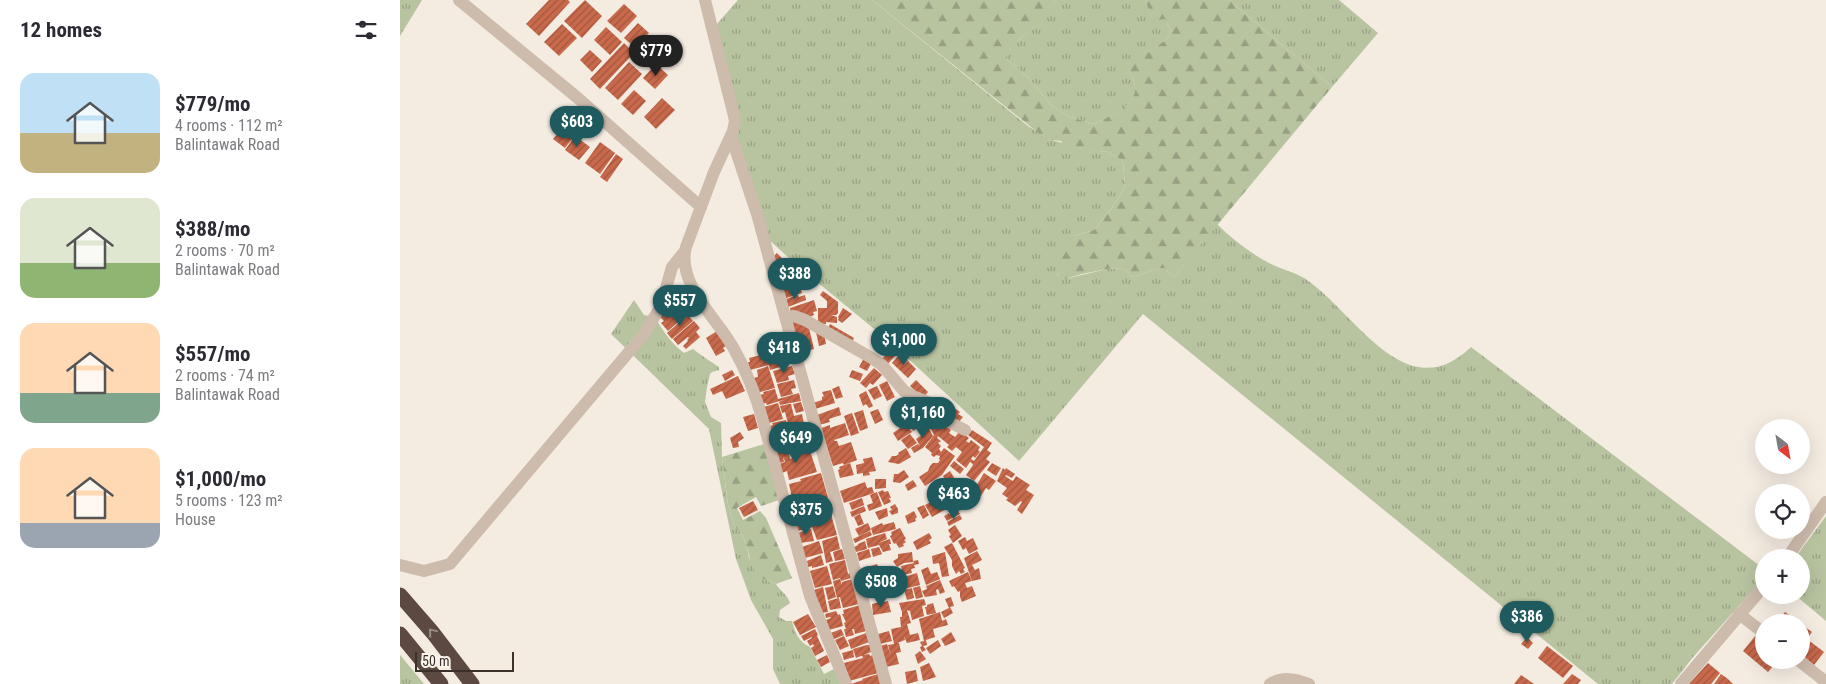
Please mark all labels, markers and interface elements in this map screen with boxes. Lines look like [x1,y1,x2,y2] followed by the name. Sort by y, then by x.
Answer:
[352,16,380,44] icon: filters
[20,18,102,42] text: 12 homes
[626,34,686,77] pin: $779
[640,41,672,60] text: $779
[175,92,250,116] text: $779/mo
[60,93,120,153] icon: home
[547,106,607,148] pin: $603
[561,112,593,131] text: $603
[175,116,283,135] text: 4 rooms · 112 m²
[175,135,280,154] text: Balintawak Road
[175,217,250,241] text: $388/mo
[60,218,120,278] icon: home
[175,241,275,260] text: 2 rooms · 70 m²
[765,258,825,300] pin: $388
[175,260,280,279] text: Balintawak Road
[779,264,811,283] text: $388
[650,284,710,327] pin: $557
[664,291,696,310] text: $557
[863,324,945,366] pin: $1,000
[882,330,926,349] text: $1,000
[754,332,814,374] pin: $418
[768,338,800,357] text: $418
[175,342,250,366] text: $557/mo
[60,343,120,403] icon: home
[175,366,275,385] text: 2 rooms · 74 m²
[175,385,280,404] text: Balintawak Road
[882,396,964,439] pin: $1,160
[901,403,945,422] text: $1,160
[1755,419,1810,474] north arrow
[1755,419,1810,669] map controls
[766,422,826,464] pin: $649
[780,428,812,447] text: $649
[175,467,266,491] text: $1,000/mo
[60,468,120,528] icon: home
[924,478,984,520] pin: $463
[938,484,970,503] text: $463
[1755,484,1810,539] button: locate
[175,491,283,510] text: 5 rooms · 123 m²
[776,494,836,536] pin: $375
[790,500,822,519] text: $375
[175,510,215,529] text: House
[1755,549,1810,604] button: +
[851,566,911,608] pin: $508
[865,572,897,591] text: $508
[1497,600,1557,643] pin: $386
[1511,607,1543,626] text: $386
[1755,614,1810,669] button: −
[428,628,437,637] one-way arrow
[415,649,514,672] scale bar
[422,653,450,669] text: 50 m

